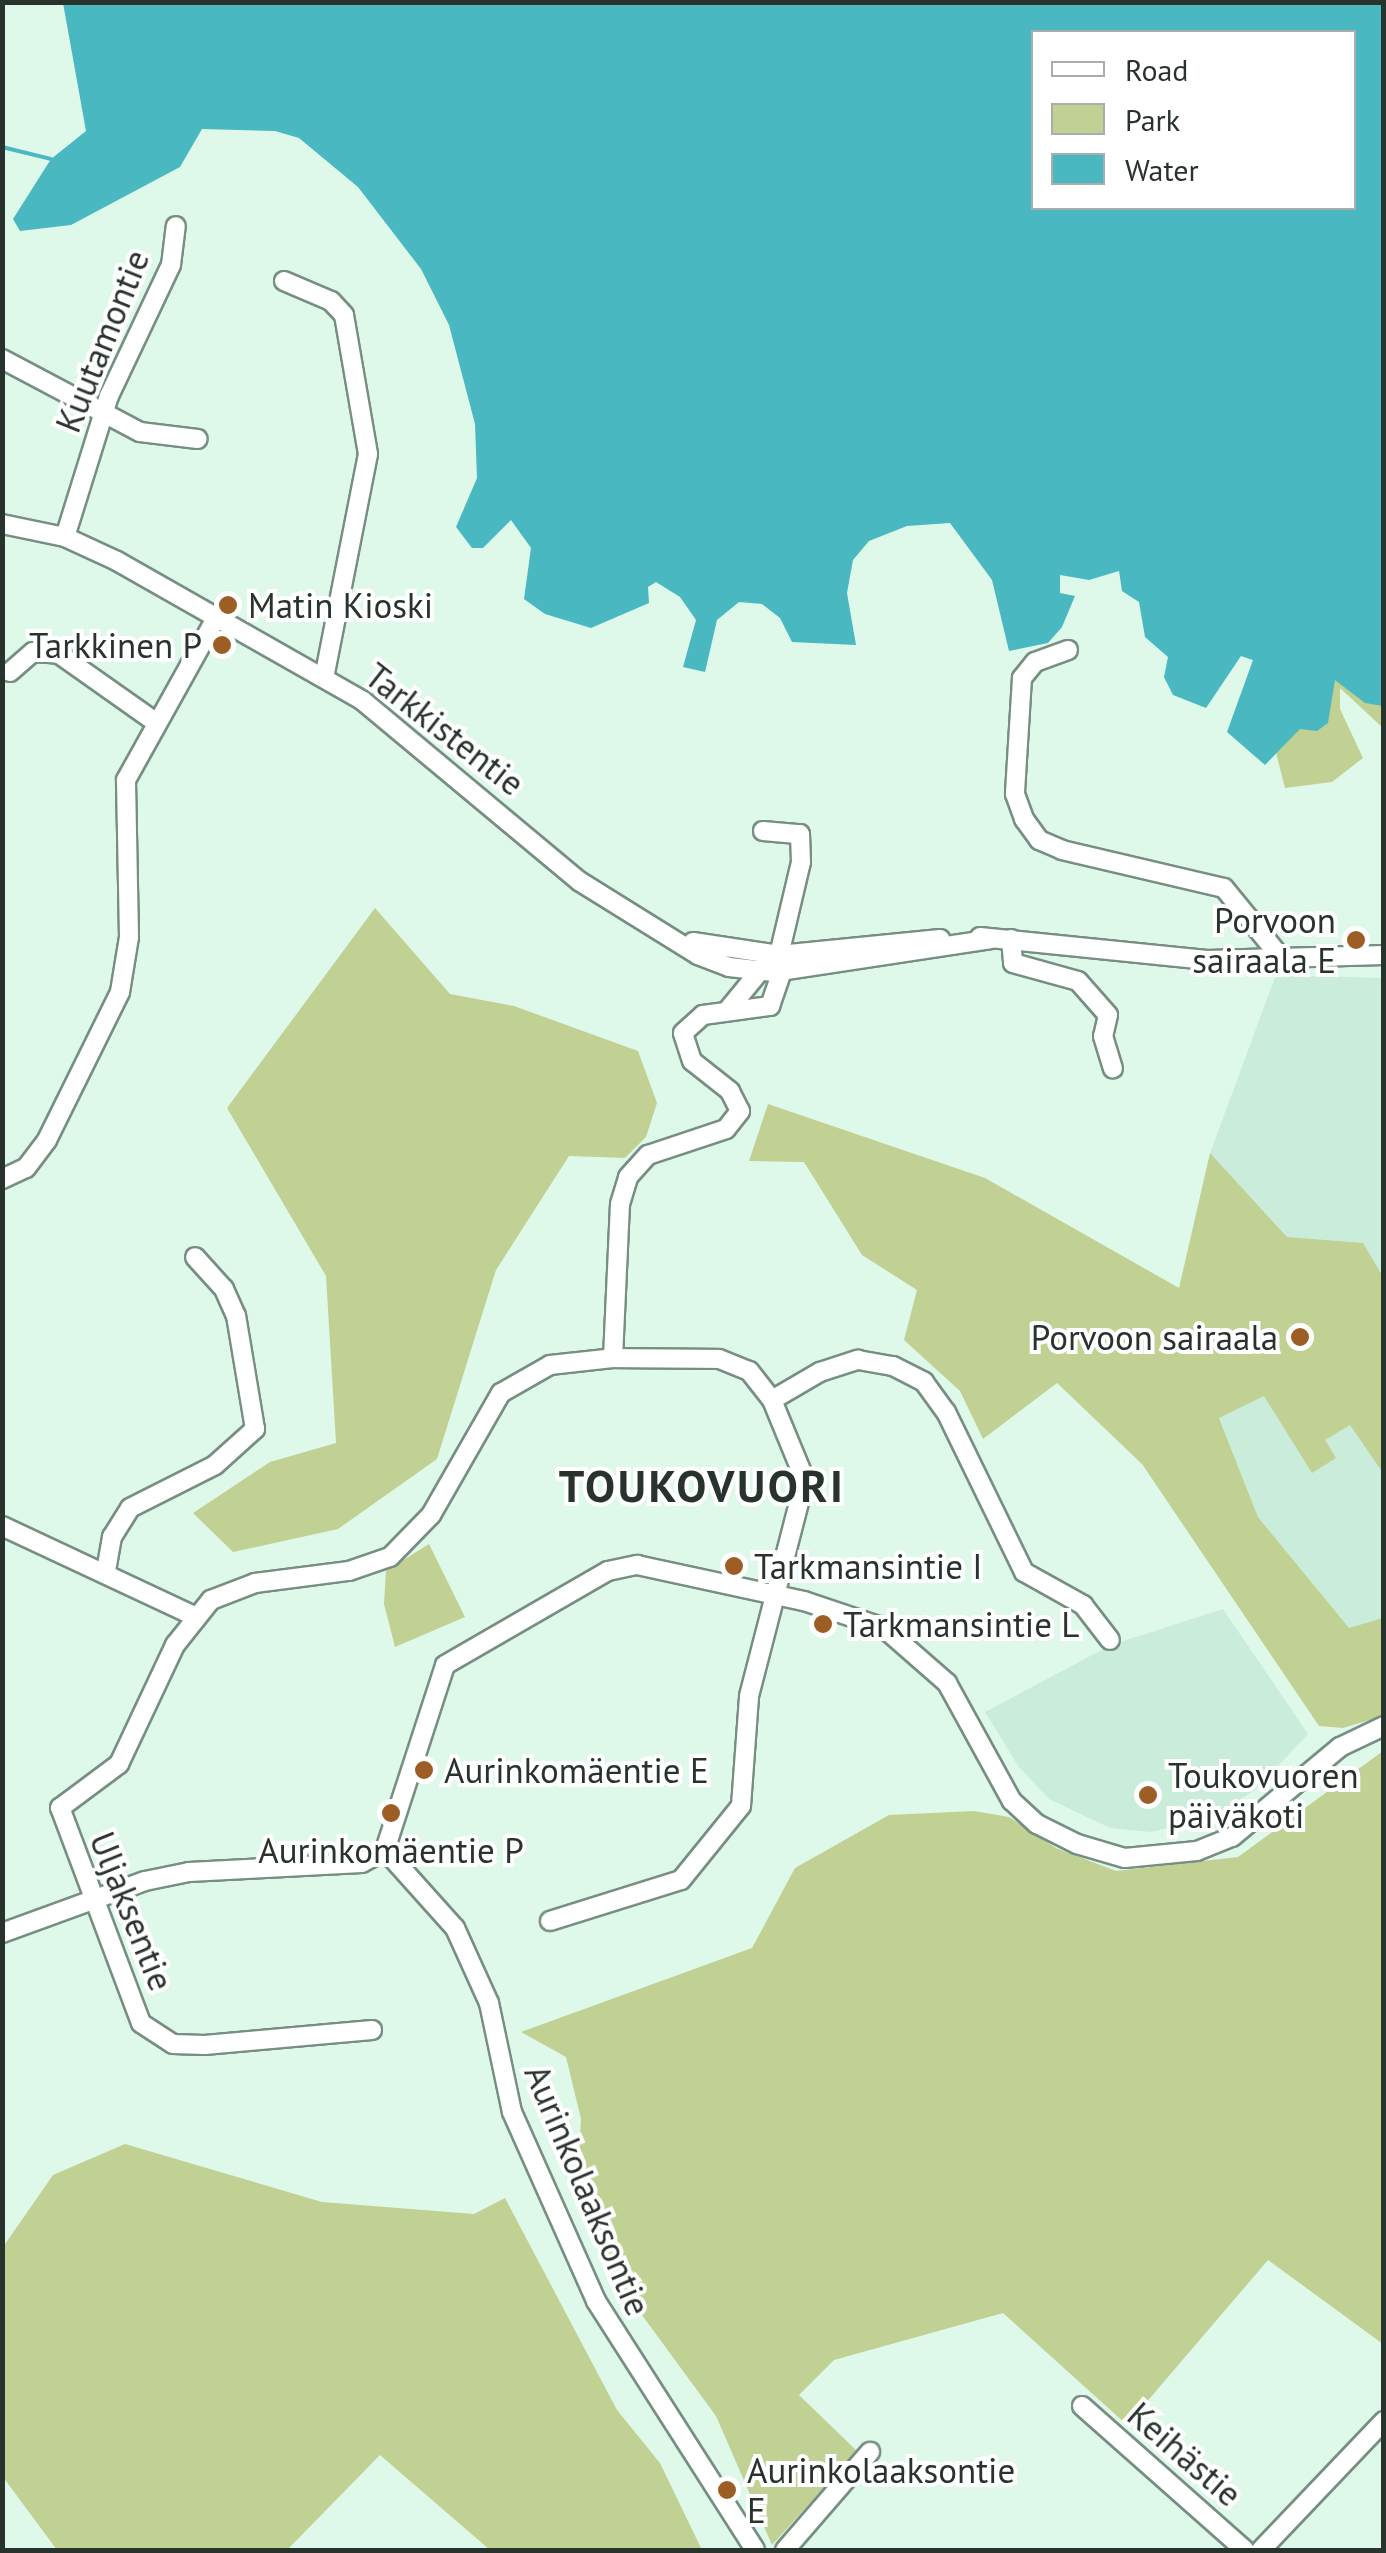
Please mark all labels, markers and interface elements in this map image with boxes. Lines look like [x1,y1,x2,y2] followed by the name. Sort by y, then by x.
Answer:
[1031,30,1356,210] legend
[1125,50,1189,89] text: Road
[1125,100,1180,139] text: Park
[1125,150,1199,189] text: Water
[46,244,158,438] street label: Kuutamontie
[248,584,433,626] place label: Matin Kioski
[217,594,239,616] marker: Matin Kioski
[29,624,202,666] place label: Tarkkinen P
[211,634,233,656] marker: Tarkkinen P
[357,654,533,804] street label: Tarkkistentie
[1192,899,1336,981] place label: Porvoon sairaala E
[1345,929,1367,951] marker: Porvoon sairaala E
[1031,1316,1278,1358] place label: Porvoon sairaala
[1287,1324,1313,1350] marker: Porvoon sairaala
[559,1459,845,1513] district label: TOUKOVUORI
[754,1545,983,1587] place label: Tarkmansintie I
[723,1555,745,1577] marker: Tarkmansintie I
[843,1603,1079,1645] place label: Tarkmansintie L
[812,1613,834,1635] marker: Tarkmansintie L
[444,1749,709,1791] place label: Aurinkomäentie E
[1168,1754,1359,1836] place label: Toukovuoren päiväkoti
[413,1759,435,1781] marker: Aurinkomäentie E
[1137,1784,1159,1806] marker: Toukovuoren päiväkoti
[380,1802,402,1824] marker: Aurinkomäentie P
[81,1826,183,1996] street label: Uljaksentie
[258,1829,524,1871] place label: Aurinkomäentie P
[516,2058,660,2322] street label: Aurinkolaaksontie
[1119,2393,1251,2515] street label: Keihästie
[747,2449,1015,2531] place label: Aurinkolaaksontie E
[716,2479,738,2501] marker: Aurinkolaaksontie E

